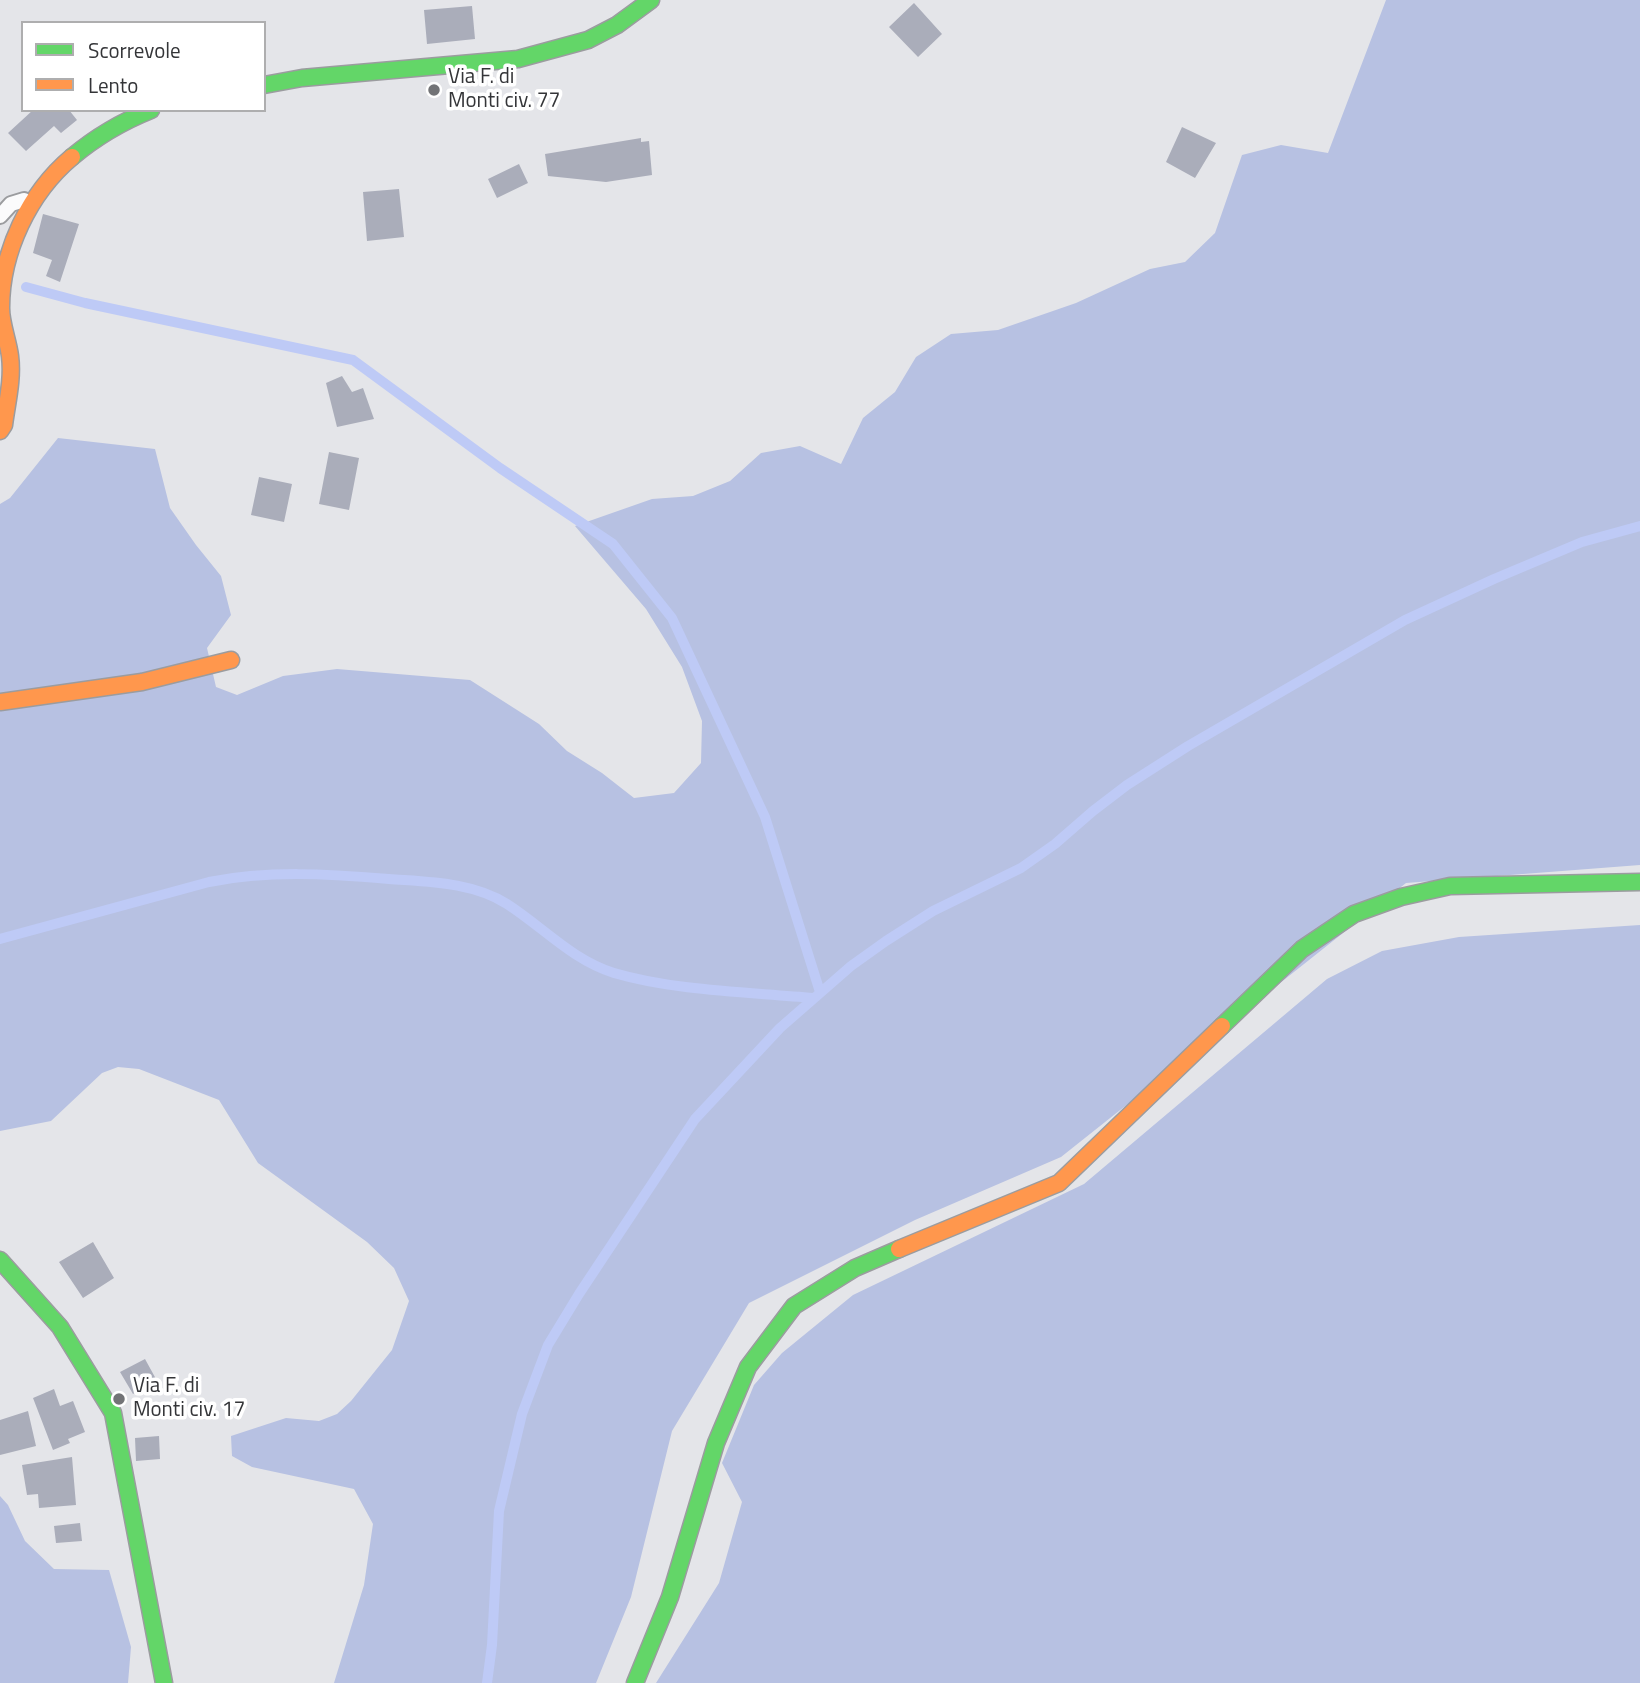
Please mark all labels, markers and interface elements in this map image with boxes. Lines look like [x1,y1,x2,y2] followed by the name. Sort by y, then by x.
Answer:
[21,21,266,112] legend
[88,34,181,66] text: Scorrevole
[448,65,560,115] place label: Via F. di Monti civ. 77
[88,69,138,101] text: Lento
[426,82,442,98] marker: Via F. di Monti civ. 77
[133,1374,245,1424] place label: Via F. di Monti civ. 17
[111,1391,127,1407] marker: Via F. di Monti civ. 17

